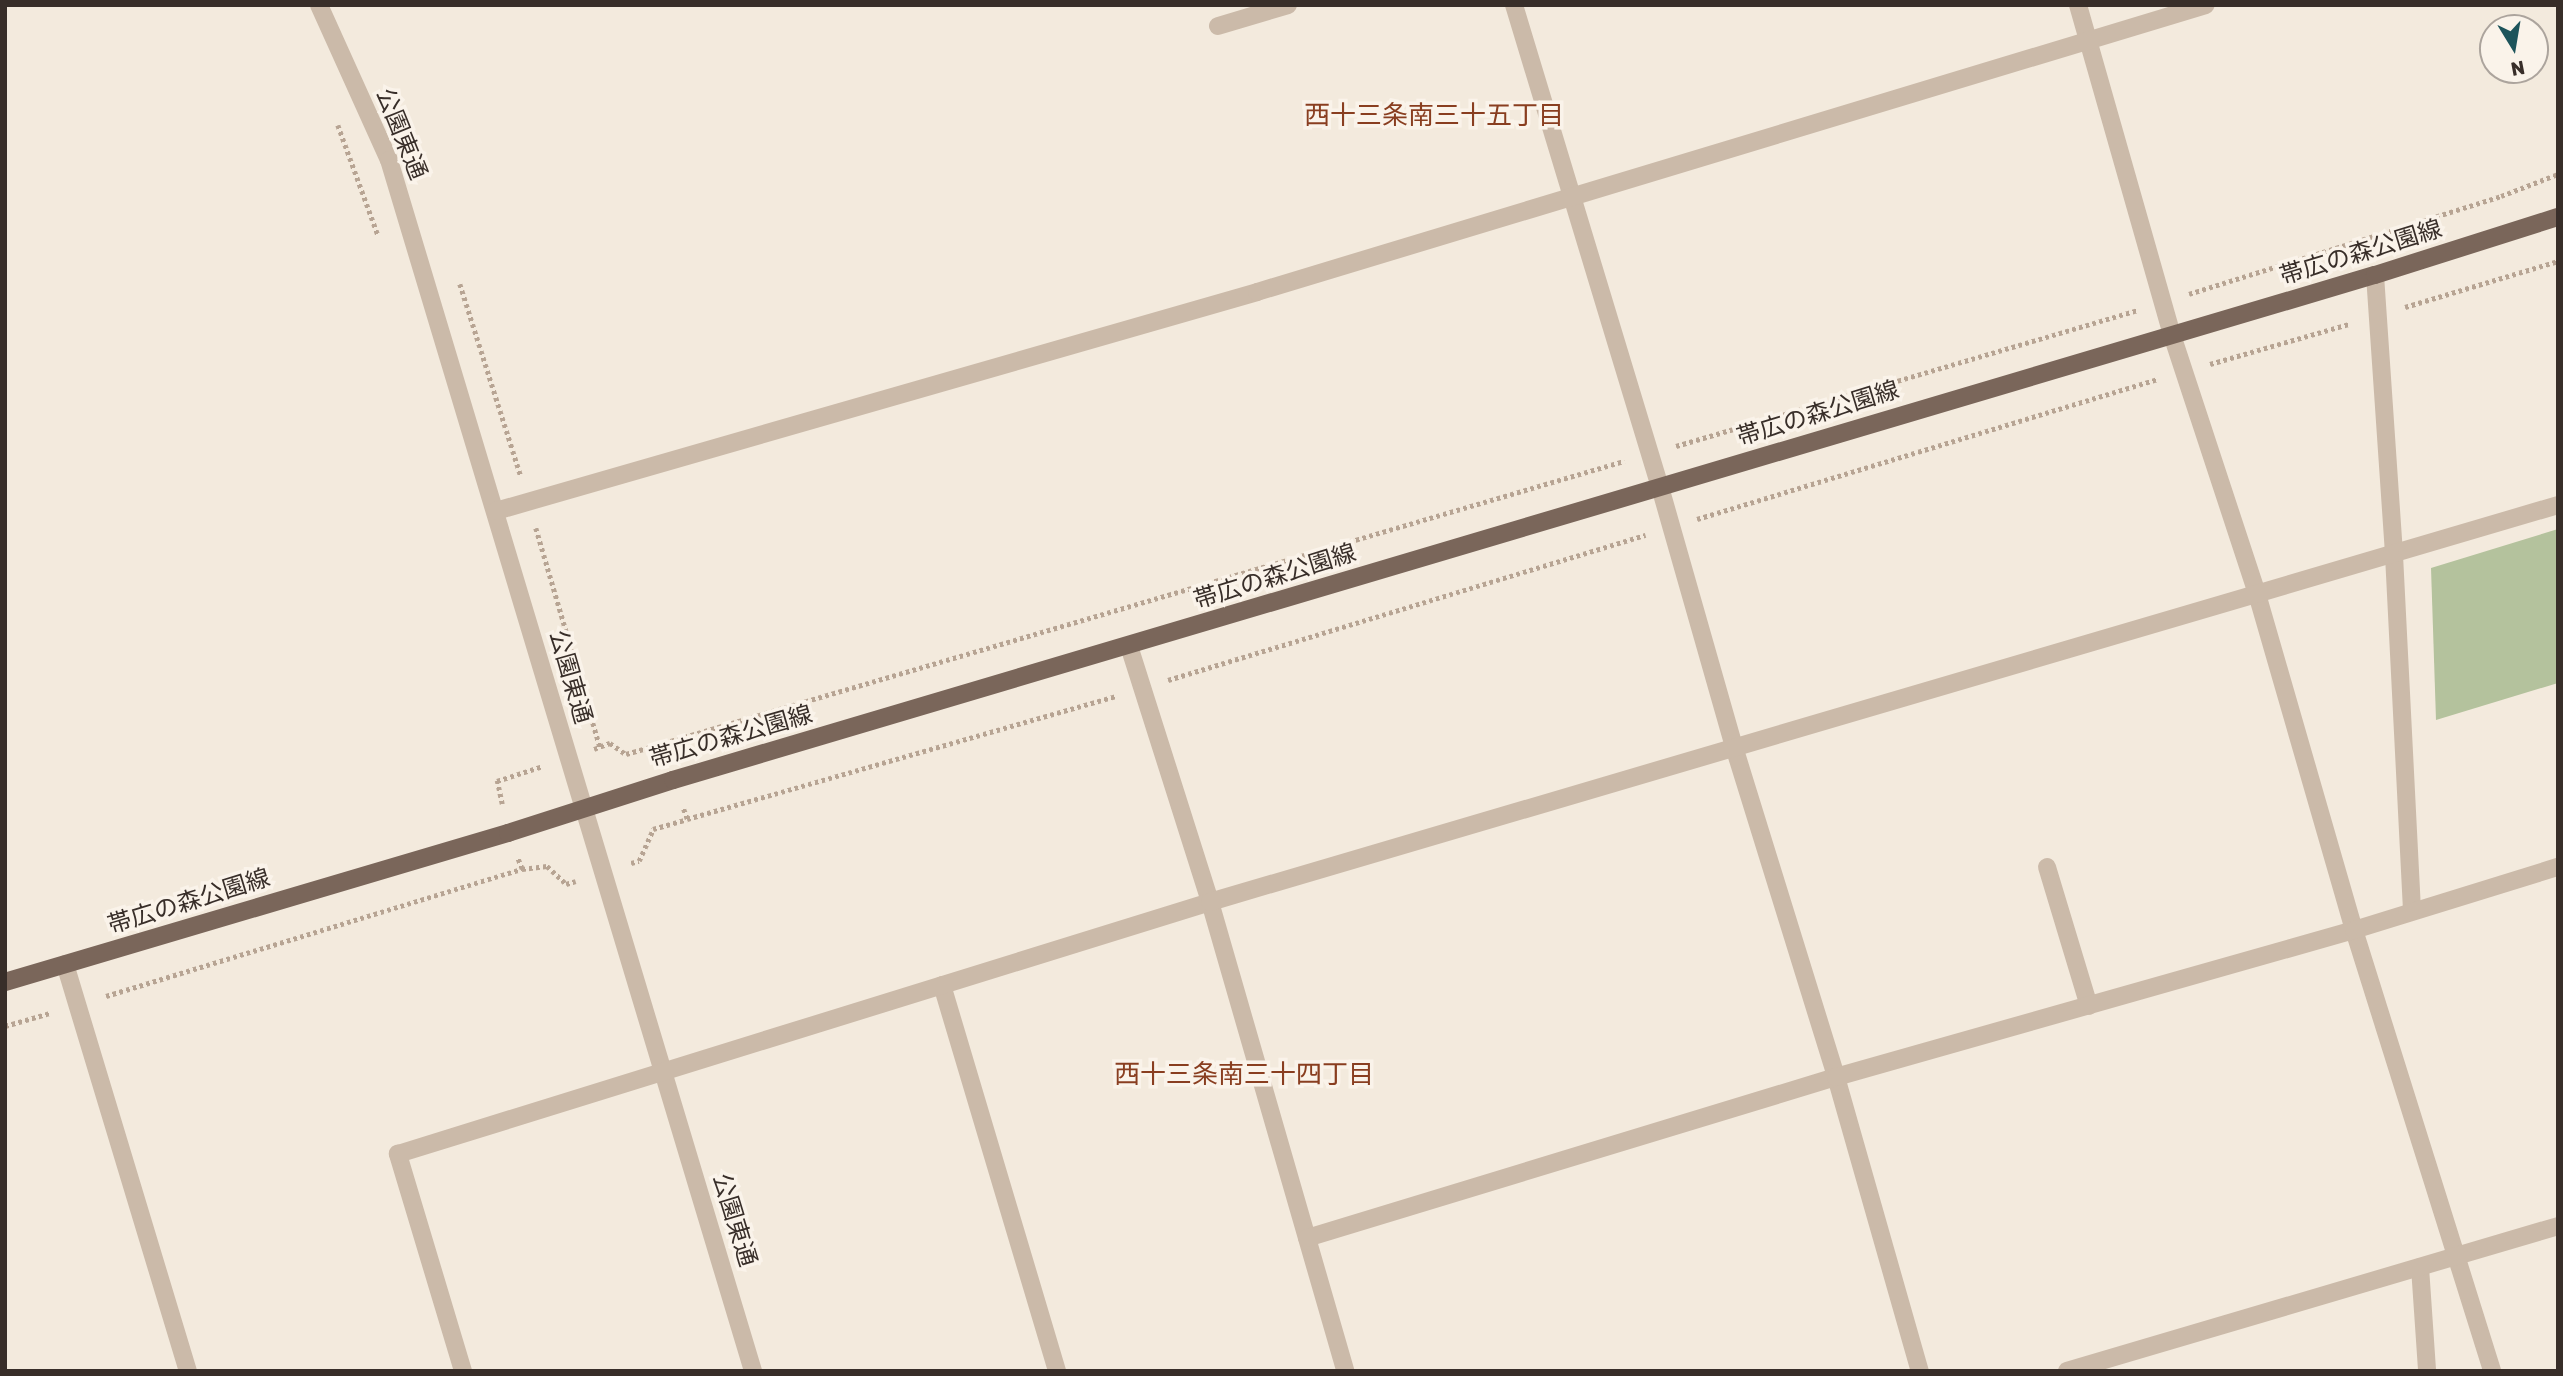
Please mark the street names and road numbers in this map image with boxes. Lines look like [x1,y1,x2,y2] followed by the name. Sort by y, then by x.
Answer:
[370,84,432,184] street label: 公園東通
[2276,215,2446,291] street label: 帯広の森公園線
[1733,376,1903,452] street label: 帯広の森公園線
[1190,539,1360,615] street label: 帯広の森公園線
[543,627,597,727] street label: 公園東通
[646,700,816,774] street label: 帯広の森公園線
[104,864,274,940] street label: 帯広の森公園線
[706,1170,762,1270] street label: 公園東通

